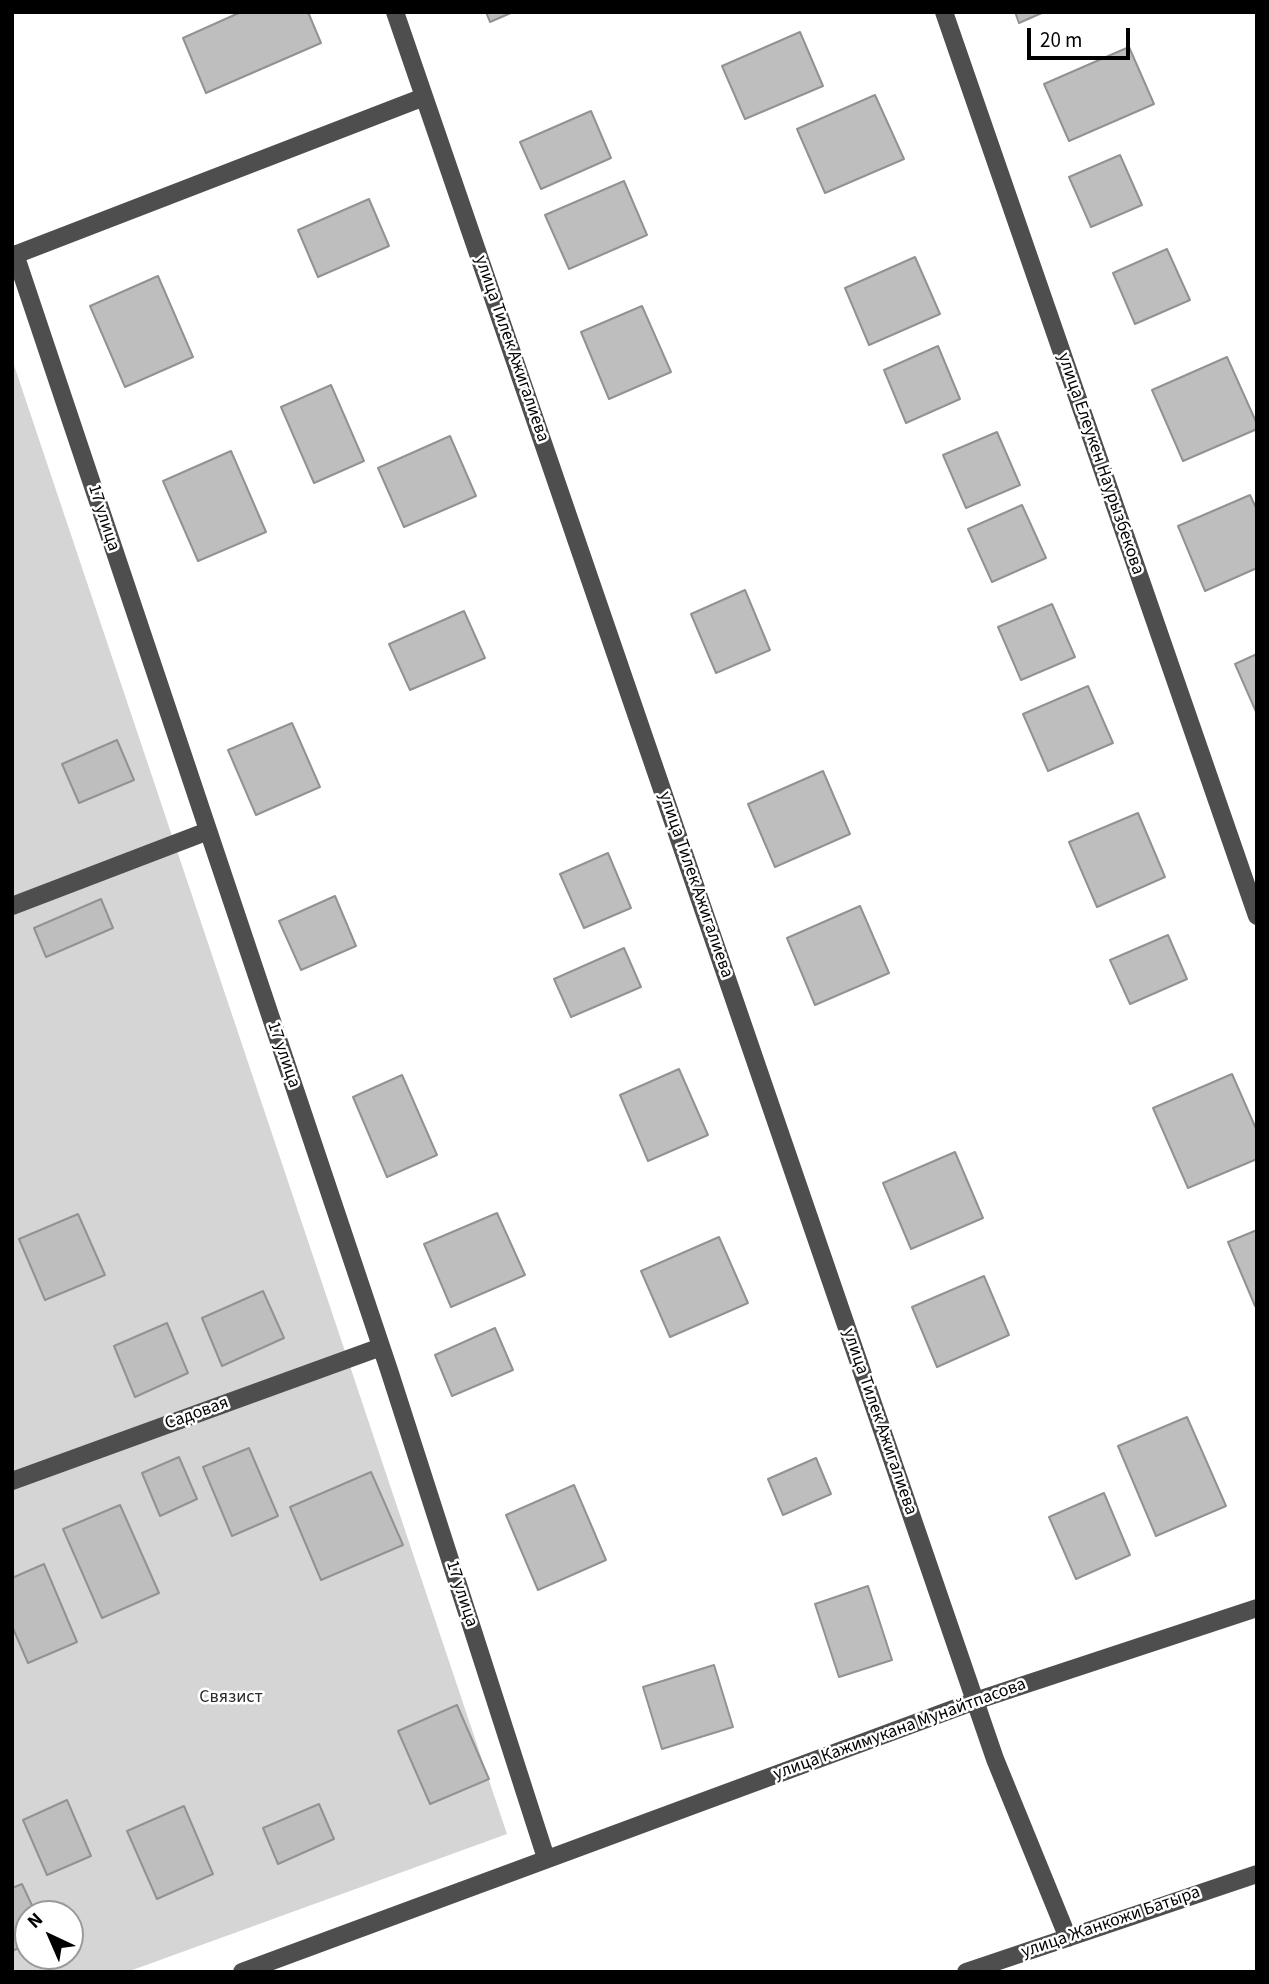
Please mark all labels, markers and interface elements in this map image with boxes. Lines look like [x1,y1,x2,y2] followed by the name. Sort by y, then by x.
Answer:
[1031,14,1134,58] scale bar
[1040,25,1082,55] text: 20 m
[469,253,553,445] street label: улица Тилек Ажигалиева
[1052,350,1148,578] street label: улица Елеукен Наурызбекова
[82,482,124,554] street label: 17 улица
[653,789,737,981] street label: улица Тилек Ажигалиева
[262,1019,304,1091] street label: 17 улица
[837,1326,921,1518] street label: улица Тилек Ажигалиева
[162,1393,232,1435] street label: Садовая
[440,1558,482,1630] street label: 17 улица
[771,1674,1029,1786] street label: улица Кажимукана Мунайтпасова
[199,1687,263,1709] park label: Связист
[1019,1882,1203,1964] street label: улица Жанкожи Батыра
[14,1900,84,1970] north arrow
[22,1907,49,1935] text: N

